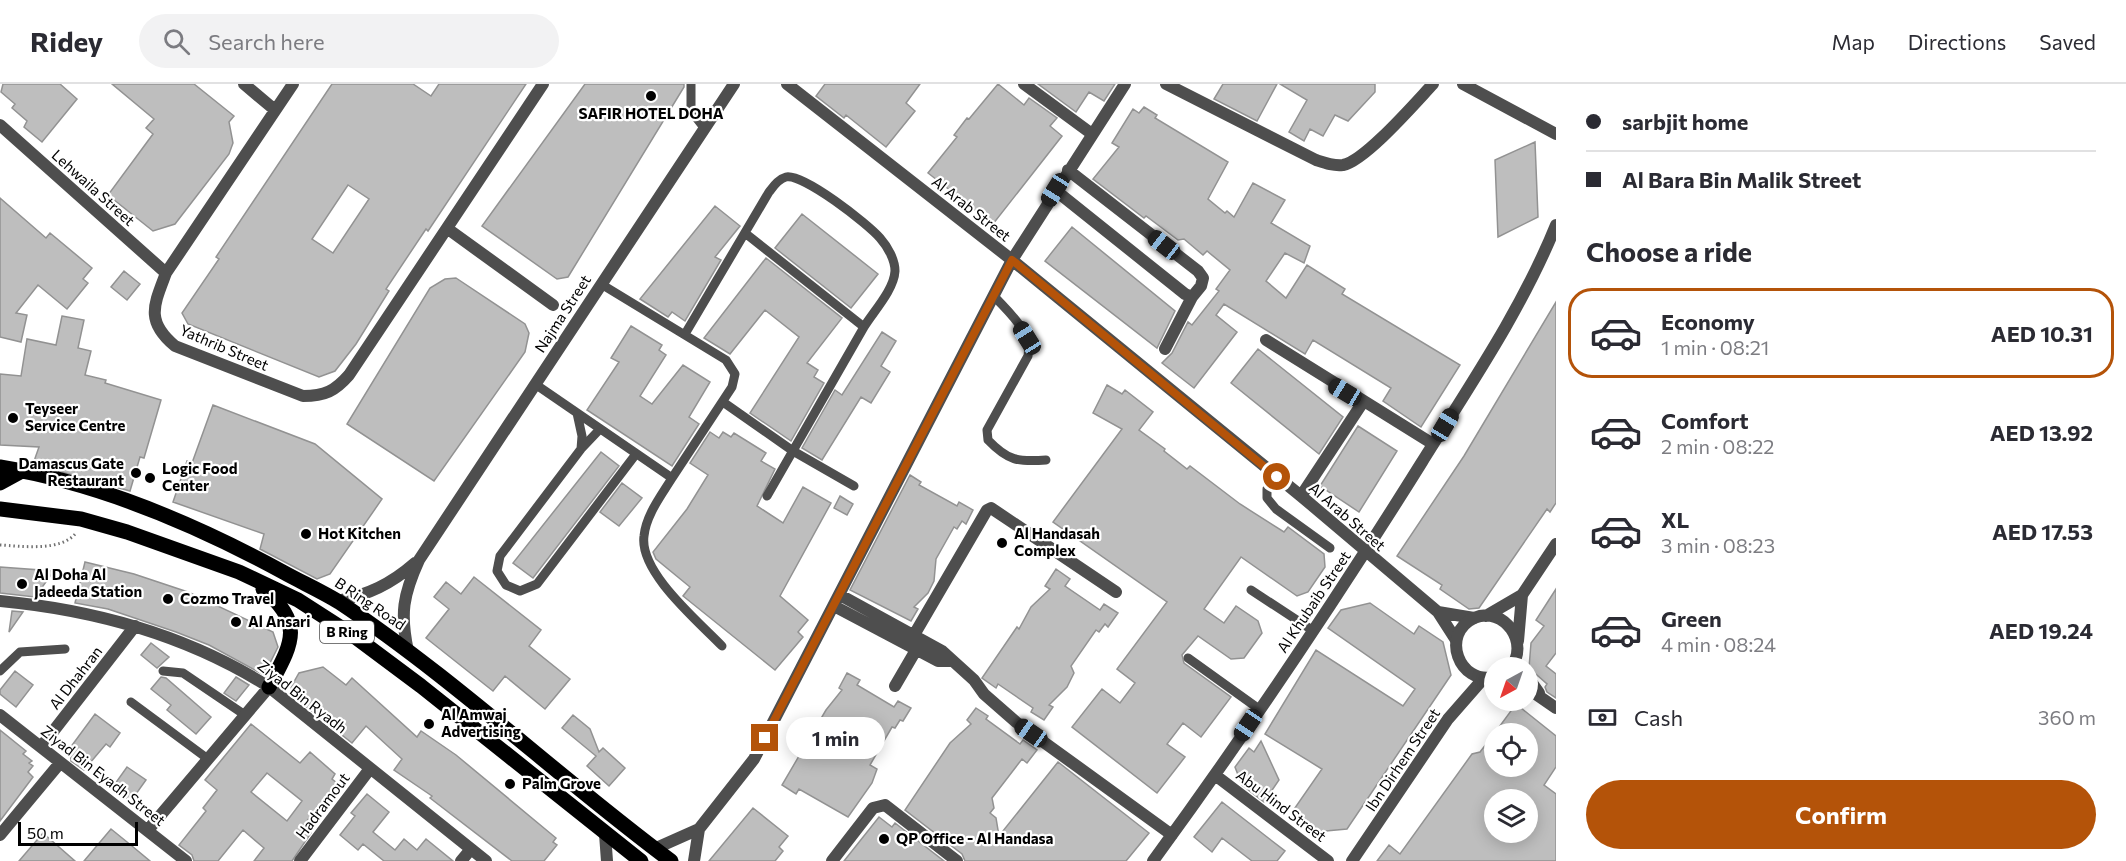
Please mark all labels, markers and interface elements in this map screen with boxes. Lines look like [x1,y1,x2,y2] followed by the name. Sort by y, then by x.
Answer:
[139,14,559,68] search box
[30,24,103,58] text: Ridey
[160,25,193,58] icon: search
[208,28,325,55] text: Search here
[1832,29,1875,54] text: Map
[1908,29,2006,54] text: Directions
[2039,29,2096,54] text: Saved
[644,89,658,103] marker: SAFIR HOTEL DOHA
[579,104,724,122] place label: SAFIR HOTEL DOHA
[1622,108,1748,135] text: sarbjit home
[48,145,139,229] street label: Lehwaila Street
[1622,166,1861,193] text: Al Bara Bin Malik Street
[1038,170,1072,210] car
[929,172,1015,245] street label: Al Arab Street
[1144,227,1184,263] car
[1586,235,1752,268] text: Choose a ride
[530,271,594,356] street label: Najma Street
[1589,306,1643,360] icon: car
[1661,308,1755,335] text: Economy
[1010,318,1044,358] car
[177,320,272,374] street label: Yathrib Street
[1991,320,2093,347] text: AED 10.31
[1661,335,1769,359] text: 1 min · 08:21
[1325,375,1365,409] car
[25,399,126,434] place label: Teyseer Service Centre
[1428,405,1462,445] car
[1589,405,1643,459] icon: car
[1661,407,1749,434] text: Comfort
[6,411,20,425] marker: Teyseer Service Centre
[1990,419,2093,446] text: AED 13.92
[1661,434,1774,458] text: 2 min · 08:22
[18,454,124,489] place label: Damascus Gate Restaurant
[162,459,237,494] place label: Logic Food Center
[1263,463,1290,490] route start
[129,466,143,480] marker: Damascus Gate Restaurant
[143,471,157,485] marker: Logic Food Center
[1306,478,1389,554] street label: Al Arab Street
[1589,504,1643,558] icon: car
[1661,506,1689,533] text: XL
[1992,518,2093,545] text: AED 17.53
[318,524,401,542] place label: Hot Kitchen
[1014,524,1100,559] place label: Al Handasah Complex
[299,527,313,541] marker: Hot Kitchen
[1661,533,1775,557] text: 3 min · 08:23
[995,536,1009,550] marker: Al Handasah Complex
[1272,547,1354,656] street label: Al Khubaib Street
[34,565,142,600] place label: Al Doha Al Jadeeda Station
[331,574,409,634] street label: B Ring Road
[15,577,29,591] marker: Al Doha Al Jadeeda Station
[180,589,274,607] place label: Cozmo Travel
[161,592,175,606] marker: Cozmo Travel
[1589,603,1643,657] icon: car
[1661,605,1722,632] text: Green
[248,612,310,630] place label: Al Ansari
[229,615,243,629] marker: Al Ansari
[1989,617,2093,644] text: AED 19.24
[320,621,374,643] road number: B Ring
[1661,632,1776,656] text: 4 min · 08:24
[45,642,106,713] street label: Al Dhahran
[254,656,351,737] street label: Ziyad Bin Ryadh
[1484,657,1538,711] north arrow
[1484,657,1538,843] map controls
[1586,701,1619,734] icon: cash
[1634,704,1683,731] text: Cash
[441,705,521,740] place label: Al Amwaj Advertising
[1230,705,1266,745] car
[1361,705,1443,814] street label: Ibn Dirhem Street
[2038,705,2096,729] text: 360 m
[1011,715,1051,751] car
[422,717,436,731] marker: Al Amwaj Advertising
[786,717,885,759] callout: 1 min
[38,721,169,829] street label: Ziyad Bin Eyadh Street
[1484,723,1538,777] button: locate
[751,724,778,751] route end
[812,726,859,750] text: 1 min
[1233,765,1330,845] street label: Abu Hind Street
[292,769,353,842] street label: Hadramout
[522,774,601,792] place label: Palm Grove
[503,777,517,791] marker: Palm Grove
[1586,780,2096,849] button: Confirm
[1484,789,1538,843] button: layers
[18,819,138,846] scale bar
[27,823,64,842] text: 50 m
[896,829,1054,847] place label: QP Office - Al Handasa
[877,832,891,846] marker: QP Office - Al Handasa

